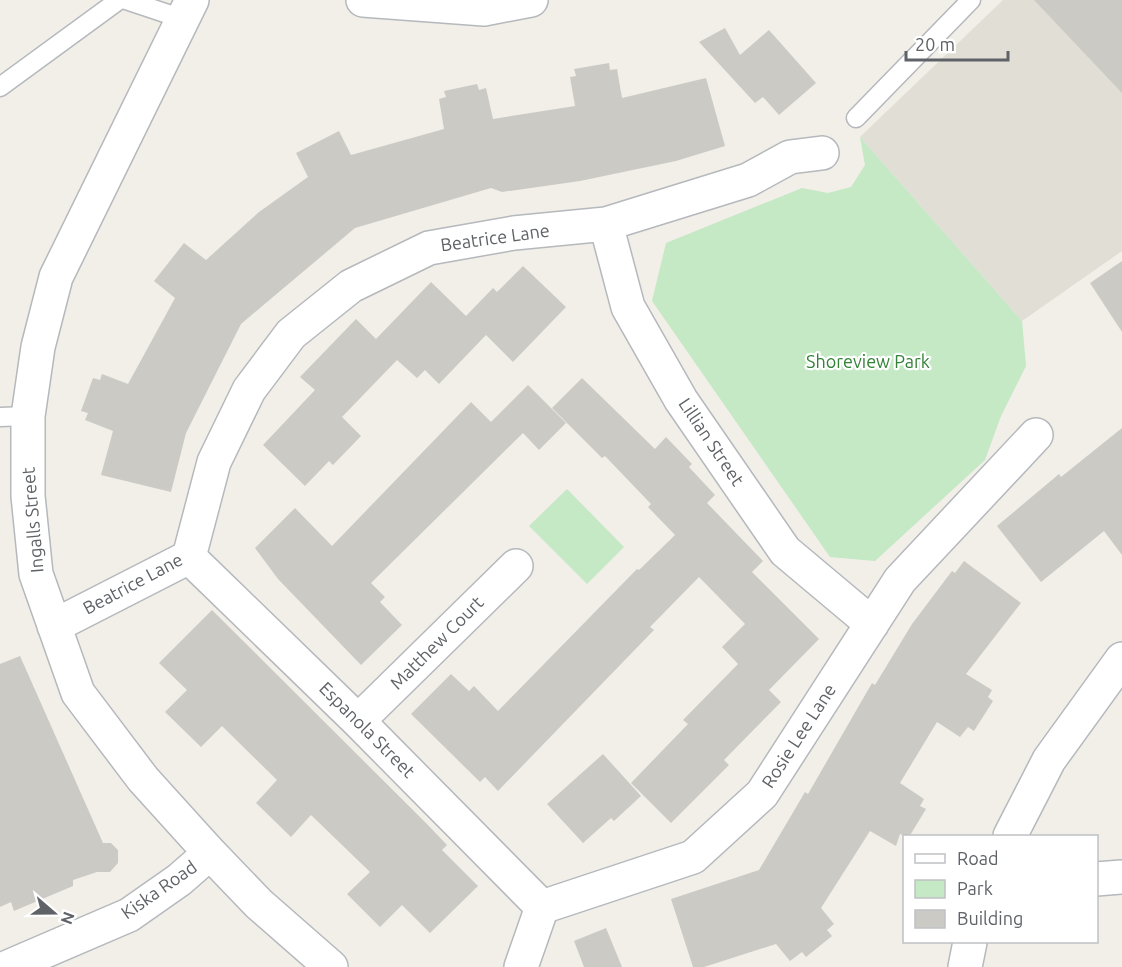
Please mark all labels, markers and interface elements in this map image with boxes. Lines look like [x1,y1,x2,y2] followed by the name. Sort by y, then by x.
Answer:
[906,24,1008,62] scale bar
[915,34,955,54] text: 20 m
[439,219,551,255] street label: Beatrice Lane
[806,351,930,371] park label: Shoreview Park
[675,394,748,489] street label: Lillian Street
[17,466,47,574] street label: Ingalls Street
[79,548,186,618] street label: Beatrice Lane
[386,592,487,693] street label: Matthew Court
[316,677,420,781] street label: Espanola Street
[757,680,839,791] street label: Rosie Lee Lane
[903,835,1098,943] legend
[957,848,999,868] text: Road
[117,856,200,922] street label: Kiska Road
[957,878,993,898] text: Park
[24,883,84,943] north arrow
[957,908,1023,928] text: Building
[58,909,79,927] text: N

